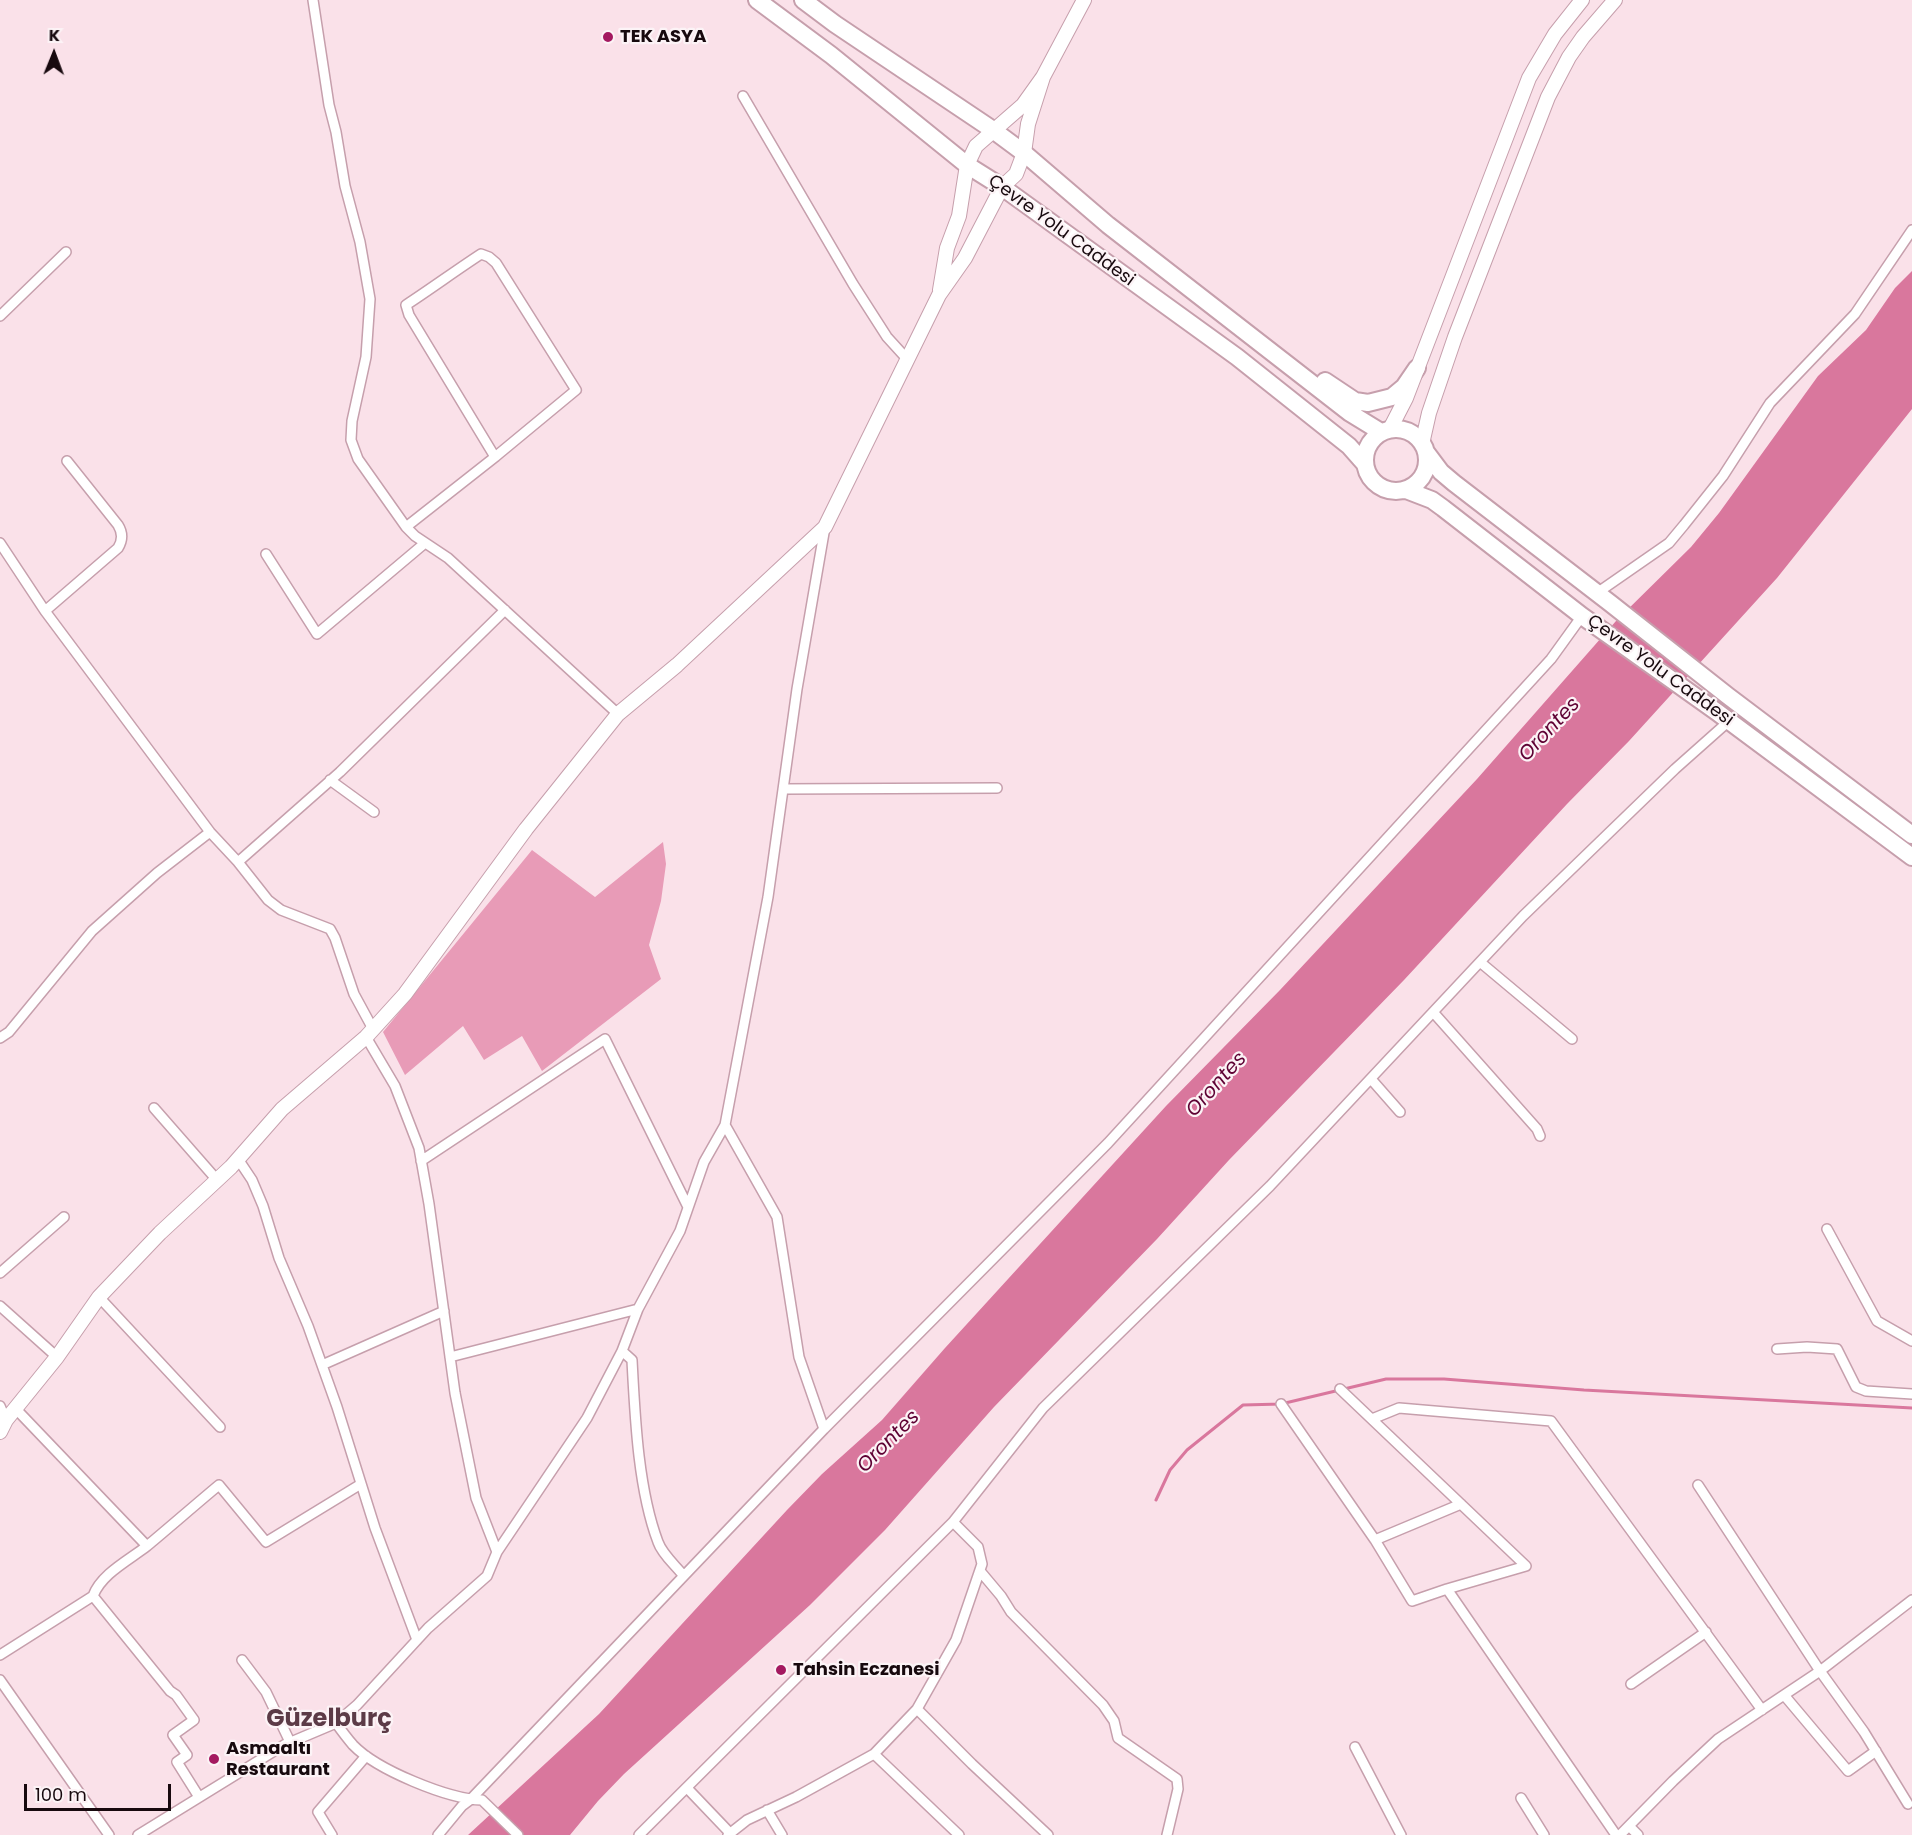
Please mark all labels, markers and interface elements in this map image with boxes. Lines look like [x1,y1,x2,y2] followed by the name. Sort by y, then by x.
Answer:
[24,24,84,84] north arrow
[49,24,60,47] text: K
[620,26,706,48] place label: TEK ASYA
[601,30,615,44] marker: TEK ASYA
[983,171,1139,291] street label: Çevre Yolu Caddesi
[1582,611,1738,731] street label: Çevre Yolu Caddesi
[1514,693,1586,767] water label: Orontes
[1182,1048,1252,1122] water label: Orontes
[853,1406,925,1478] water label: Orontes
[793,1659,940,1681] place label: Tahsin Eczanesi
[774,1663,788,1677] marker: Tahsin Eczanesi
[266,1706,392,1734] district label: Güzelburç
[226,1738,330,1780] place label: Asmaaltı Restaurant
[207,1752,221,1766] marker: Asmaaltı Restaurant
[27,1772,174,1810] scale bar
[35,1782,87,1807] text: 100 m

